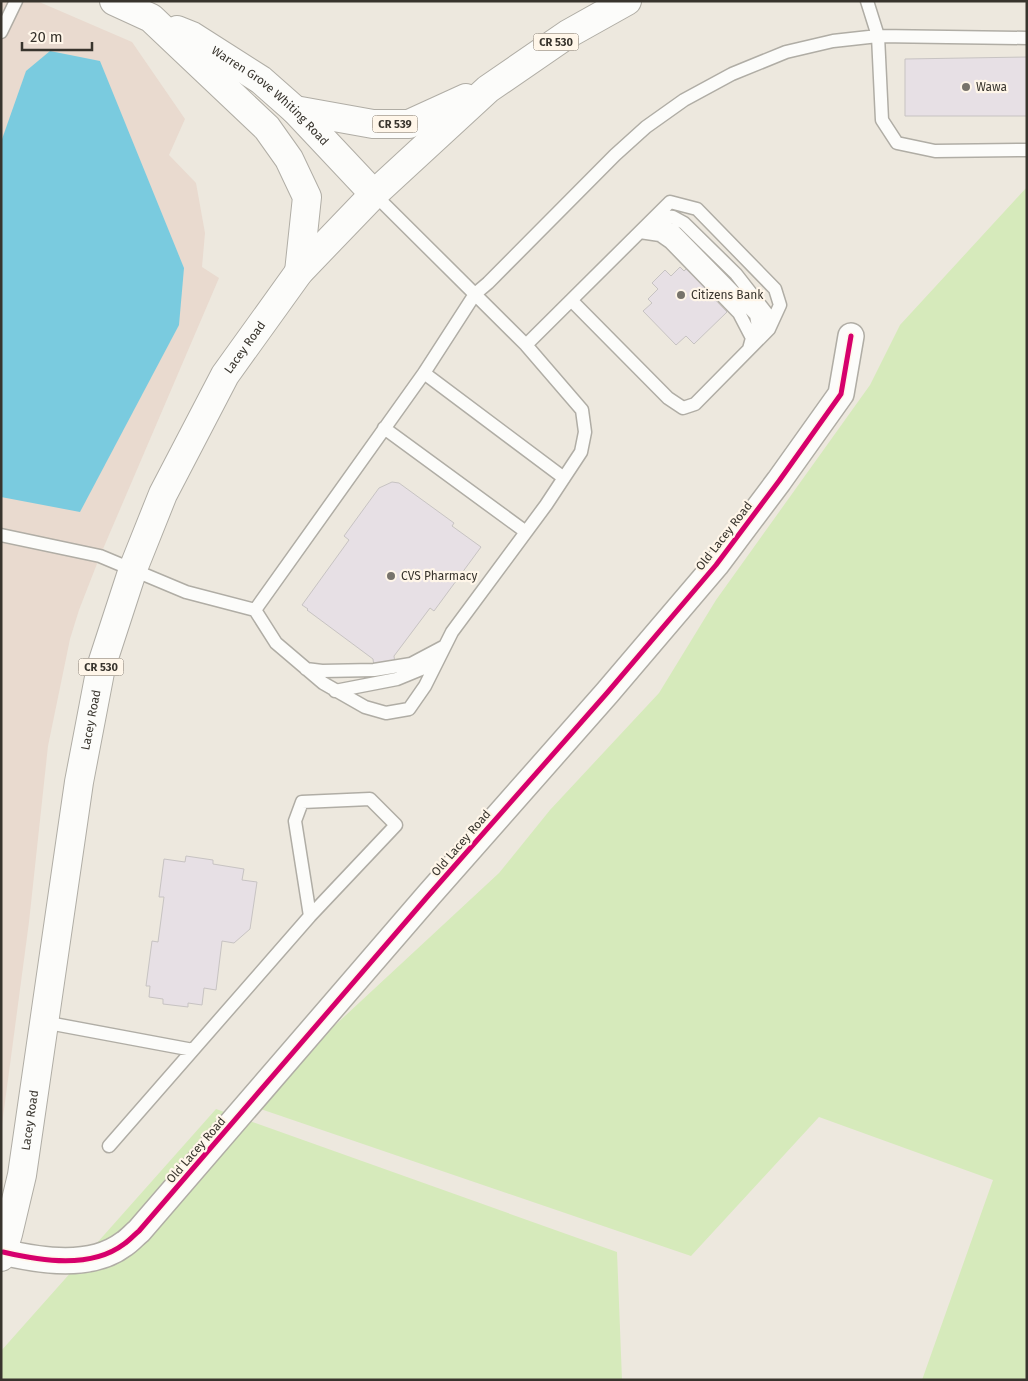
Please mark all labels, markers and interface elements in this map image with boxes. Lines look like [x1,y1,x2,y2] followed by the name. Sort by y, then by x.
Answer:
[22,20,92,52] scale bar
[30,28,63,46] text: 20 m
[534,34,578,51] road number: CR 530
[209,43,332,148] street label: Warren Grove Whiting Road
[976,80,1007,94] place label: Wawa
[960,81,972,93] marker: Wawa
[372,116,418,132] road number: CR 539
[691,288,764,302] place label: Citizens Bank
[675,289,687,301] marker: Citizens Bank
[221,318,268,376] street label: Lacey Road
[693,499,755,573] street label: Old Lacey Road
[401,569,477,583] place label: CVS Pharmacy
[385,570,397,582] marker: CVS Pharmacy
[78,659,124,676] road number: CR 530
[78,689,104,751] street label: Lacey Road
[428,807,494,879] street label: Old Lacey Road
[19,1089,41,1152] street label: Lacey Road
[163,1114,229,1186] street label: Old Lacey Road

